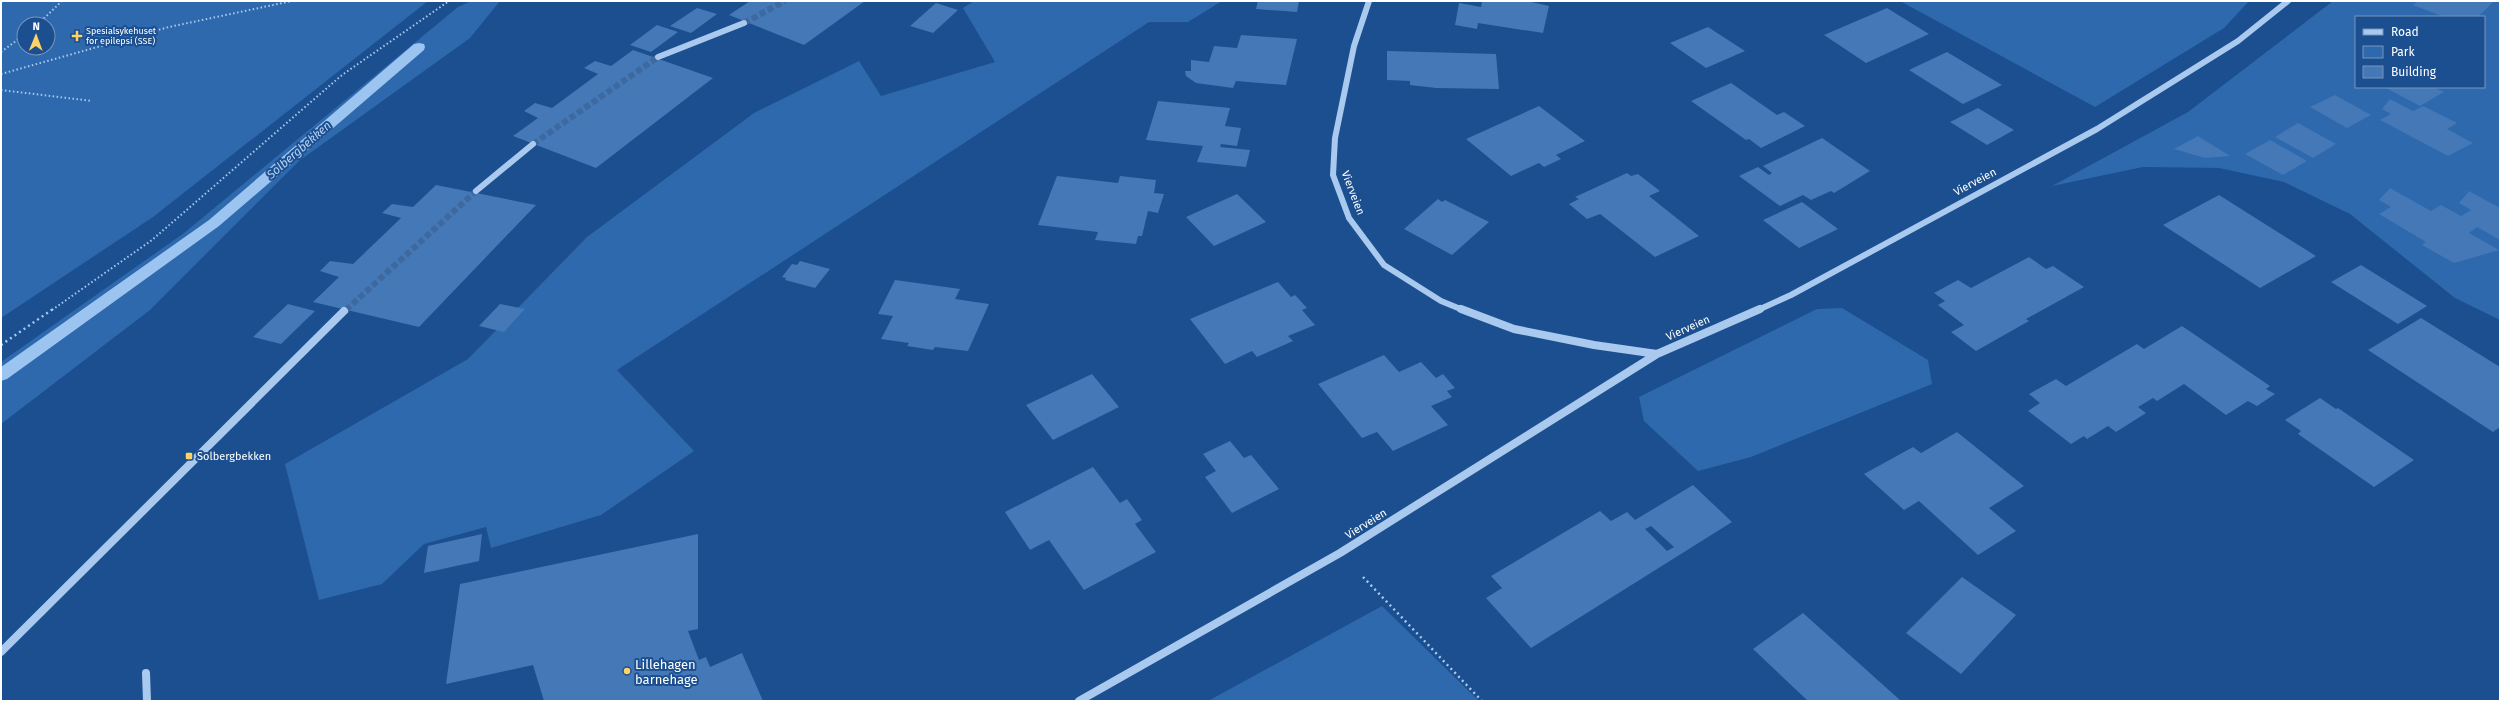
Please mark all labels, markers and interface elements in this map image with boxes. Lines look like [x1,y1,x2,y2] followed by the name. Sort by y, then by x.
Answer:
[16,16,56,56] north arrow
[2355,16,2485,88] legend
[32,20,40,33] text: N
[2391,25,2419,39] text: Road
[86,26,157,46] place label: Spesialsykehuset for epilepsi (SSE)
[71,30,83,42] marker: Spesialsykehuset for epilepsi (SSE)
[2391,45,2415,59] text: Park
[2391,65,2437,79] text: Building
[263,118,334,182] water label: Solbergbekken
[1951,165,1999,199] street label: Vierveien
[1339,169,1367,217] street label: Vierveien
[1664,313,1712,343] street label: Vierveien
[197,450,271,463] place label: Solbergbekken
[184,451,194,461] marker: Solbergbekken
[1343,506,1389,542] street label: Vierveien
[635,657,698,687] place label: Lillehagen barnehage
[622,666,632,676] marker: Lillehagen barnehage

